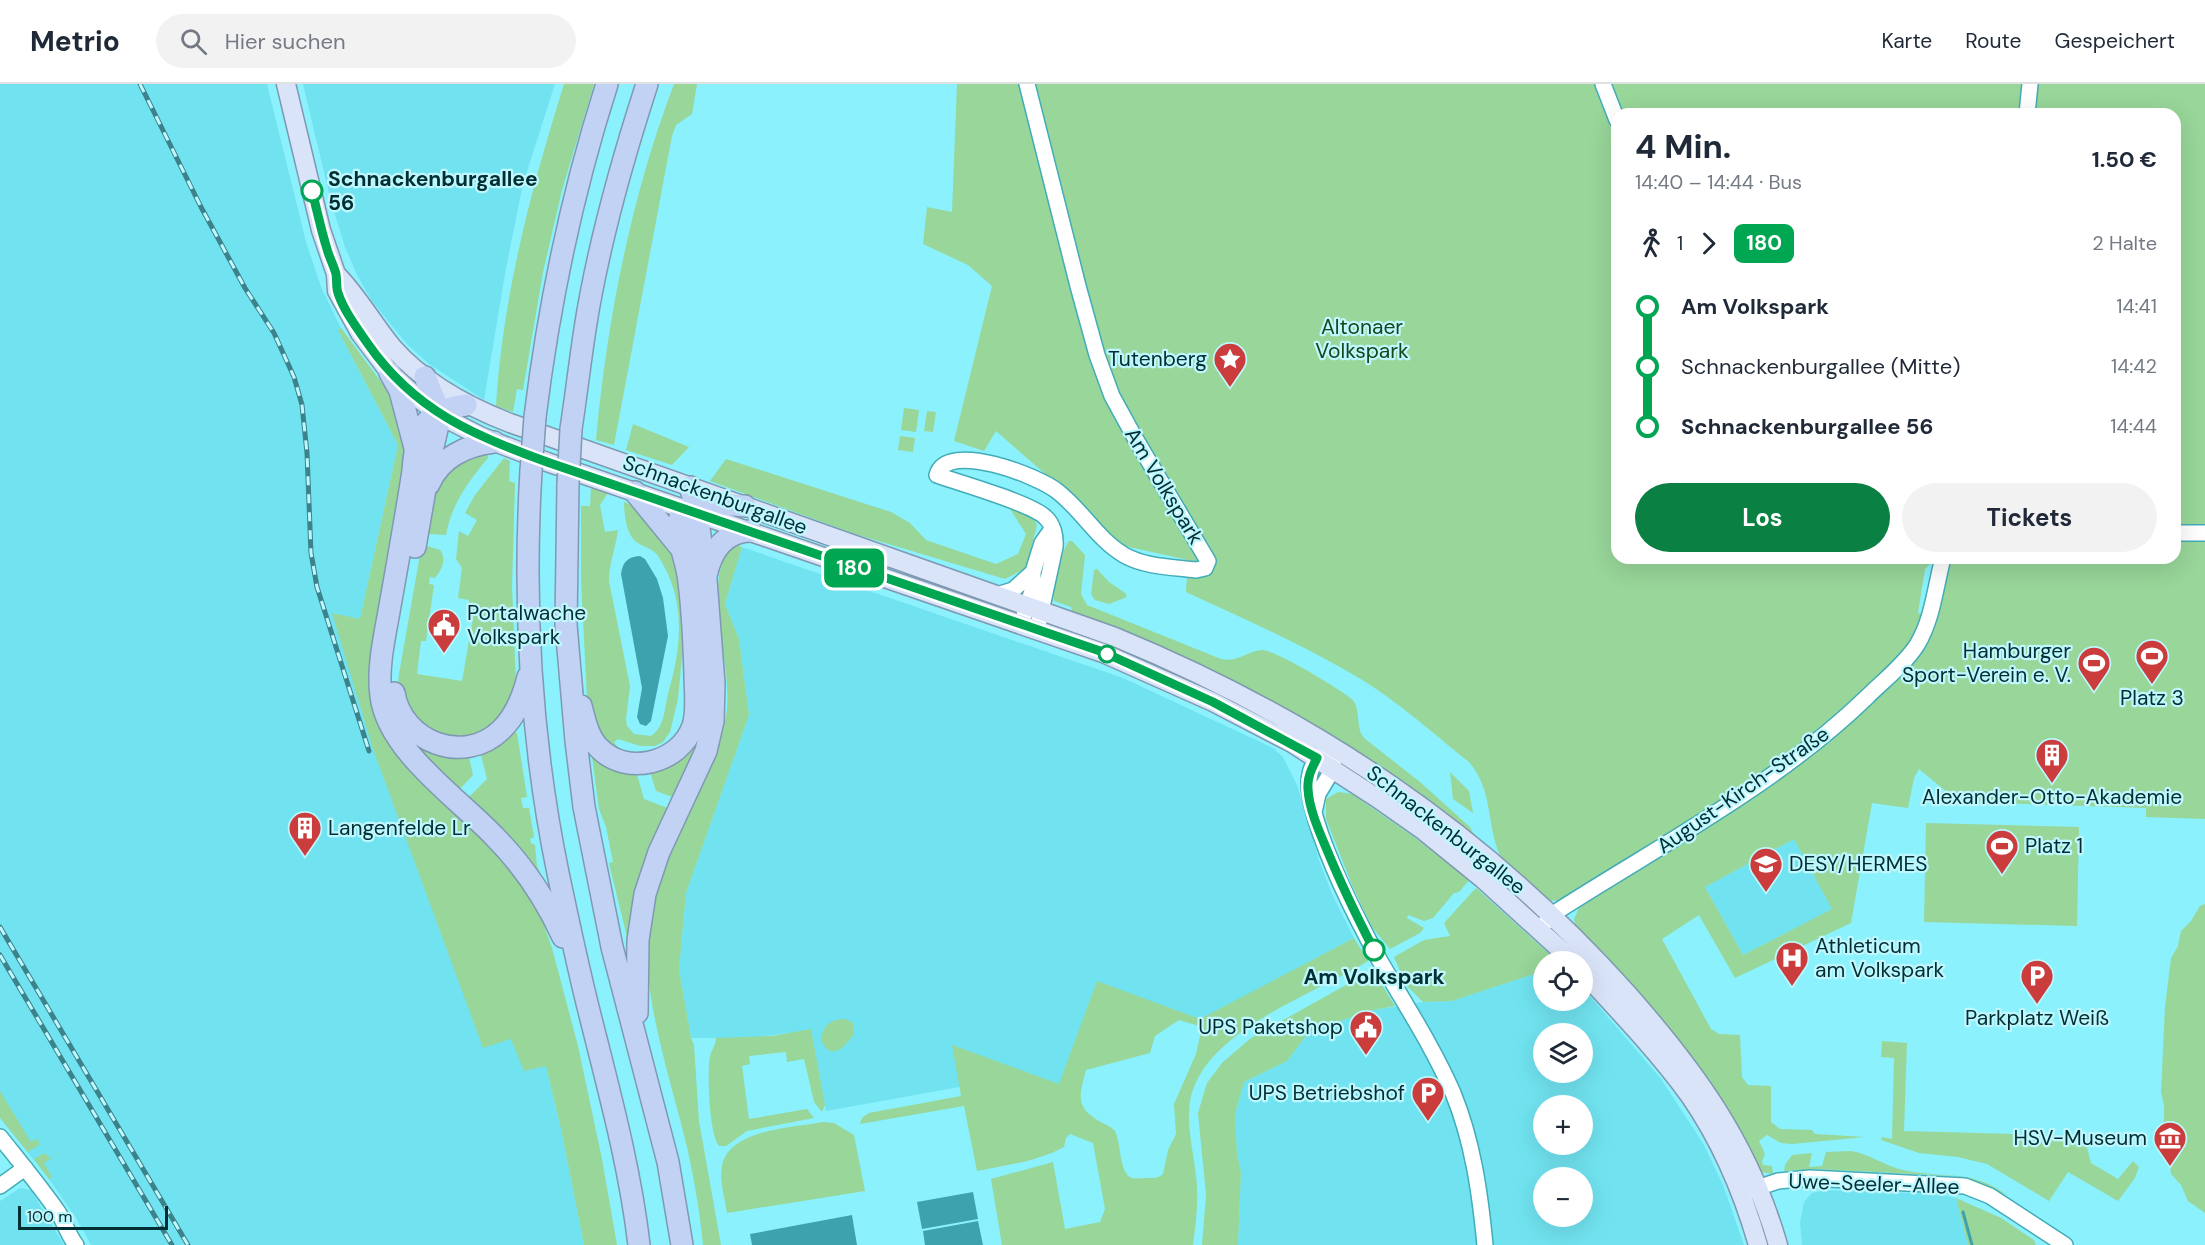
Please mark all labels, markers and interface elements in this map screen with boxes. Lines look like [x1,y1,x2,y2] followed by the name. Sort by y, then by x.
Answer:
[156,14,576,68] search box
[30,23,120,60] text: Metrio
[177,25,210,58] icon: search
[225,27,346,56] text: Hier suchen
[1881,27,1932,55] text: Karte
[1965,27,2021,55] text: Route
[2054,27,2175,55] text: Gespeichert
[1635,125,1731,168] text: 4 Min.
[2092,145,2157,174] text: 1.50 €
[328,165,538,217] place label: Schnackenburgallee 56
[1635,169,1802,195] text: 14:40 – 14:44 · Bus
[301,180,323,202] marker: Schnackenburgallee 56
[1635,227,1668,260] icon: walk
[1692,227,1725,260] icon: forward
[1746,229,1782,257] text: 180
[1677,230,1683,256] text: 1
[2092,230,2157,256] text: 2 Halte
[1681,292,1829,321] text: Am Volkspark
[2116,293,2157,319] text: 14:41
[1315,313,1409,365] park label: Altonaer Volkspark
[1212,341,1248,388] place icon: Tutenberg
[1108,345,1207,373] place label: Tutenberg
[1681,352,1960,381] text: Schnackenburgallee (Mitte)
[2111,353,2157,379] text: 14:42
[1681,412,1933,441] text: Schnackenburgallee 56
[2110,413,2157,439] text: 14:44
[1118,422,1210,550] street label: Am Volkspark
[619,449,811,541] street label: Schnackenburgallee
[1635,483,1890,552] button: Los
[1902,483,2157,552] button: Tickets
[820,548,888,588] line badge: 180
[836,554,872,582] text: 180
[467,599,586,651] place label: Portalwache Volkspark
[426,607,462,654] public building icon: Portalwache Volkspark
[1902,637,2071,689] place label: Hamburger Sport-Verein e. V.
[2134,638,2170,685] sports icon: Platz 3
[1098,645,1116,663] unlabelled marker
[2076,645,2112,692] sports icon: Hamburger Sport-Verein e. V.
[2120,684,2184,712] place label: Platz 3
[1651,720,1835,860] street label: August-Kirch-Straße
[2034,737,2070,784] building icon: Alexander-Otto-Akademie
[1361,759,1531,901] street label: Schnackenburgallee
[1922,783,2182,811] place label: Alexander-Otto-Akademie
[287,810,323,857] building icon: Langenfelde Lr
[328,814,471,842] place label: Langenfelde Lr
[1984,828,2020,875] sports icon: Platz 1
[2025,832,2083,860] place label: Platz 1
[1748,846,1784,893] school or university icon: DESY/HERMES
[1789,850,1928,878] place label: DESY/HERMES
[1815,932,1944,984] place label: Athleticum am Volkspark
[1363,939,1385,961] marker: Am Volkspark
[1774,940,1810,987] hospital icon: Athleticum am Volkspark
[1533,951,1593,1227] map controls
[1533,951,1593,1011] button: locate
[2019,958,2055,1005] parking icon: Parkplatz Weiß
[1303,963,1445,991] place label: Am Volkspark
[1965,1004,2109,1032] place label: Parkplatz Weiß
[1348,1009,1384,1056] public building icon: UPS Paketshop
[1198,1013,1343,1041] place label: UPS Paketshop
[1533,1023,1593,1083] button: layers
[1410,1075,1446,1122] parking icon: UPS Betriebshof
[1249,1079,1405,1107] place label: UPS Betriebshof
[1533,1095,1593,1155] button: +
[2152,1120,2188,1167] museum icon: HSV-Museum
[2013,1124,2147,1152] place label: HSV-Museum
[1533,1167,1593,1227] button: −
[1788,1167,1960,1201] street label: Uwe-Seeler-Allee
[18,1203,168,1230] scale bar
[27,1206,72,1227] text: 100 m

